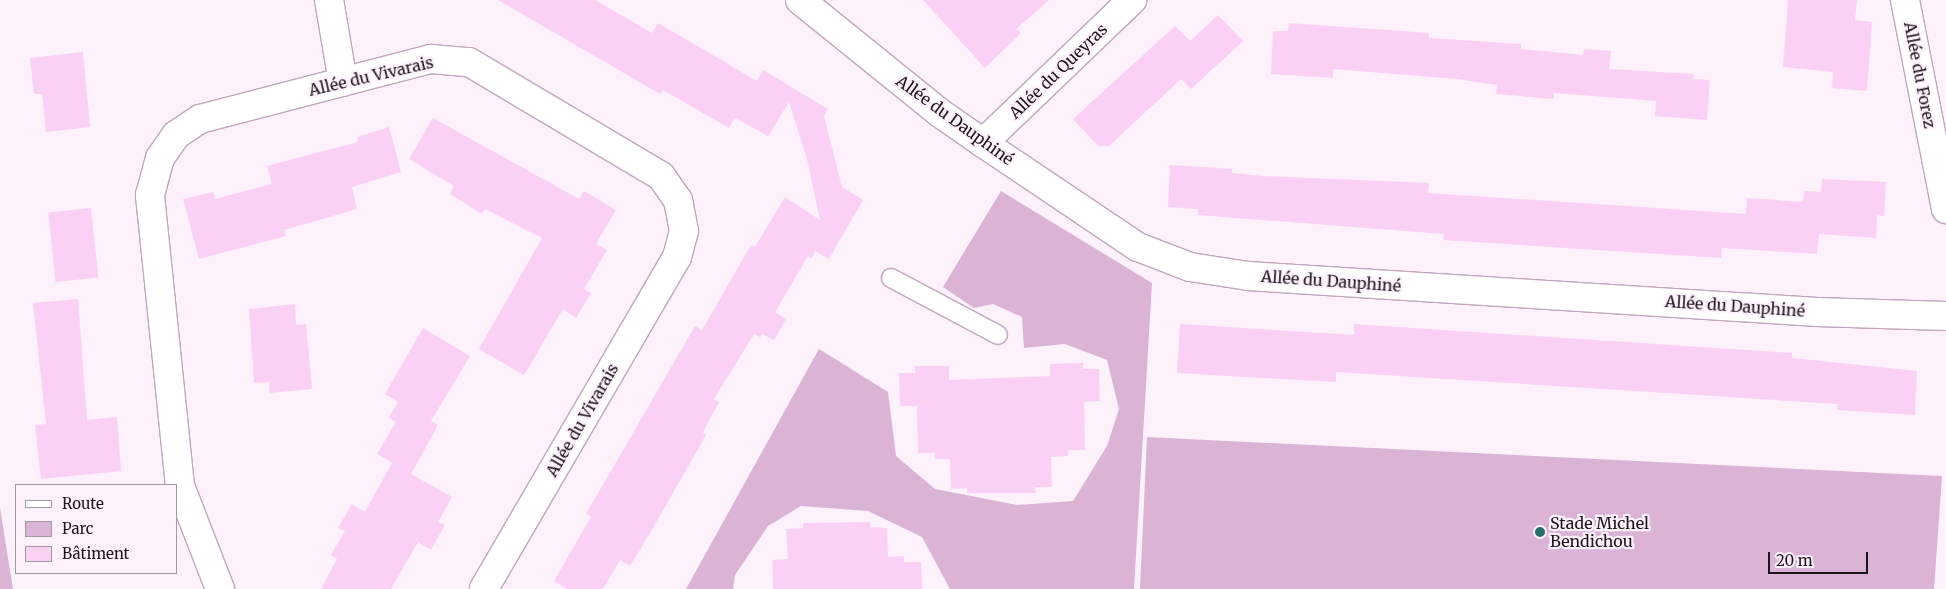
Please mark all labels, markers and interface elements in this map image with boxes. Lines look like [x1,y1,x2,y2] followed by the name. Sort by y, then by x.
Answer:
[1005,19,1111,123] street label: Allée du Queyras
[1900,20,1940,130] street label: Allée du Forez
[307,52,435,100] street label: Allée du Vivarais
[893,71,1017,169] street label: Allée du Dauphiné
[1260,267,1402,295] street label: Allée du Dauphiné
[1664,292,1806,320] street label: Allée du Dauphiné
[542,360,622,480] street label: Allée du Vivarais
[15,484,178,574] legend
[62,494,104,513] text: Route
[1550,513,1649,551] place label: Stade Michel Bendichou
[62,519,93,538] text: Parc
[1534,526,1546,538] marker: Stade Michel Bendichou
[1771,542,1871,574] scale bar
[62,544,129,563] text: Bâtiment
[1776,551,1813,570] text: 20 m

